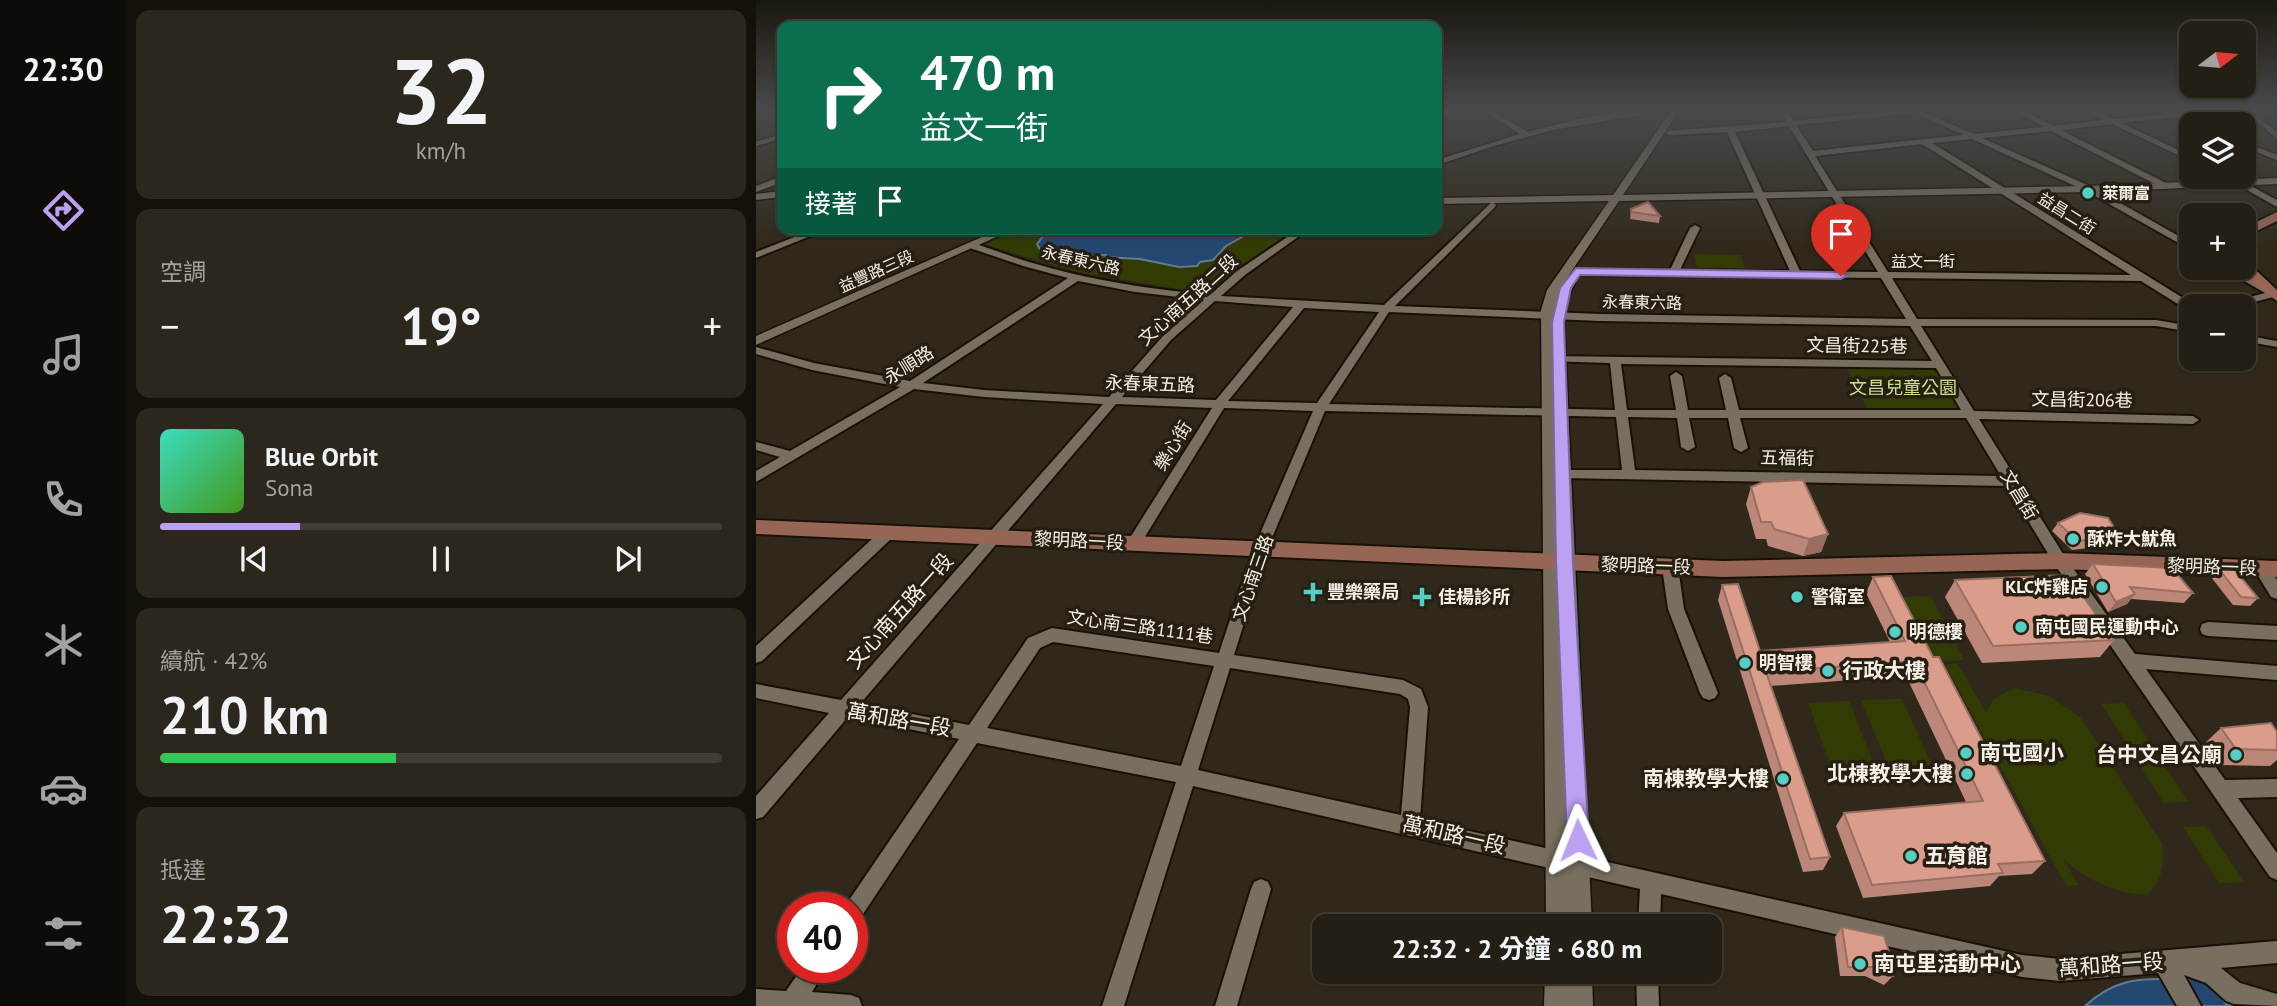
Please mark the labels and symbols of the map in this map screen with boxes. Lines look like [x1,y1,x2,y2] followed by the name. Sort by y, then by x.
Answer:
[2179,21,2256,98] north arrow
[2102,183,2150,203] place label: 萊爾富
[2080,185,2096,201] marker: 萊爾富
[2035,188,2099,238] street label: 益昌二街
[1811,204,1871,276] pin
[1040,241,1122,279] street label: 永春東六路
[835,246,917,296] street label: 益豐路三段
[1133,249,1242,350] street label: 文心南五路二段
[1891,251,1955,271] street label: 益文一街
[1602,291,1682,313] street label: 永春東六路
[1806,333,1908,358] street label: 文昌街225巷
[880,341,938,389] street label: 永順路
[1105,370,1195,397] street label: 永春東五路
[1849,376,1957,399] park label: 文昌兒童公園
[2031,387,2133,412] street label: 文昌街206巷
[1149,417,1197,475] street label: 樂心街
[1760,446,1814,469] street label: 五福街
[1996,466,2043,524] street label: 文昌街
[1033,527,1125,554] street label: 黎明路一段
[2087,527,2177,550] place label: 酥炸大魷魚
[2065,531,2081,547] marker: 酥炸大魷魚
[1227,532,1278,624] street label: 文心南三路
[840,547,959,674] street label: 文心南五路一段
[1601,552,1691,579] street label: 黎明路一段
[2167,553,2257,580] street label: 黎明路一段
[2005,575,2088,598] place label: KLC炸雞店
[2094,579,2110,595] marker: KLC炸雞店
[1327,580,1399,603] place label: 豐樂藥局
[1305,584,1321,600] marker: 豐樂藥局
[1438,585,1510,608] place label: 佳楊診所
[1811,585,1865,608] place label: 警衛室
[1412,587,1432,607] marker: 佳楊診所
[1789,589,1805,605] marker: 警衛室
[1066,605,1215,648] street label: 文心南三路1111巷
[2035,615,2179,638] place label: 南屯國民運動中心
[2013,619,2029,635] marker: 南屯國民運動中心
[1909,620,1963,643] place label: 明德樓
[1887,624,1903,640] marker: 明德樓
[1759,651,1813,674] place label: 明智樓
[1737,655,1753,671] marker: 明智樓
[1842,657,1926,684] place label: 行政大樓
[1820,663,1836,679] marker: 行政大樓
[845,697,953,742] street label: 萬和路一段
[1980,739,2064,766] place label: 南屯國小
[2096,741,2222,768] place label: 台中文昌公廟
[1958,745,1974,761] marker: 南屯國小
[2228,747,2244,763] marker: 台中文昌公廟
[1827,760,1953,787] place label: 北棟教學大樓
[1643,765,1769,792] place label: 南棟教學大樓
[1959,766,1975,782] marker: 北棟教學大樓
[1775,771,1791,787] marker: 南棟教學大樓
[1541,803,1615,877] position arrow
[1400,810,1508,859] street label: 萬和路一段
[1925,842,1988,869] place label: 五育館
[1903,848,1919,864] marker: 五育館
[777,892,868,983] speed limit sign: 40
[2058,947,2164,982] street label: 萬和路一段
[1874,950,2021,977] place label: 南屯里活動中心
[1852,956,1868,972] marker: 南屯里活動中心

